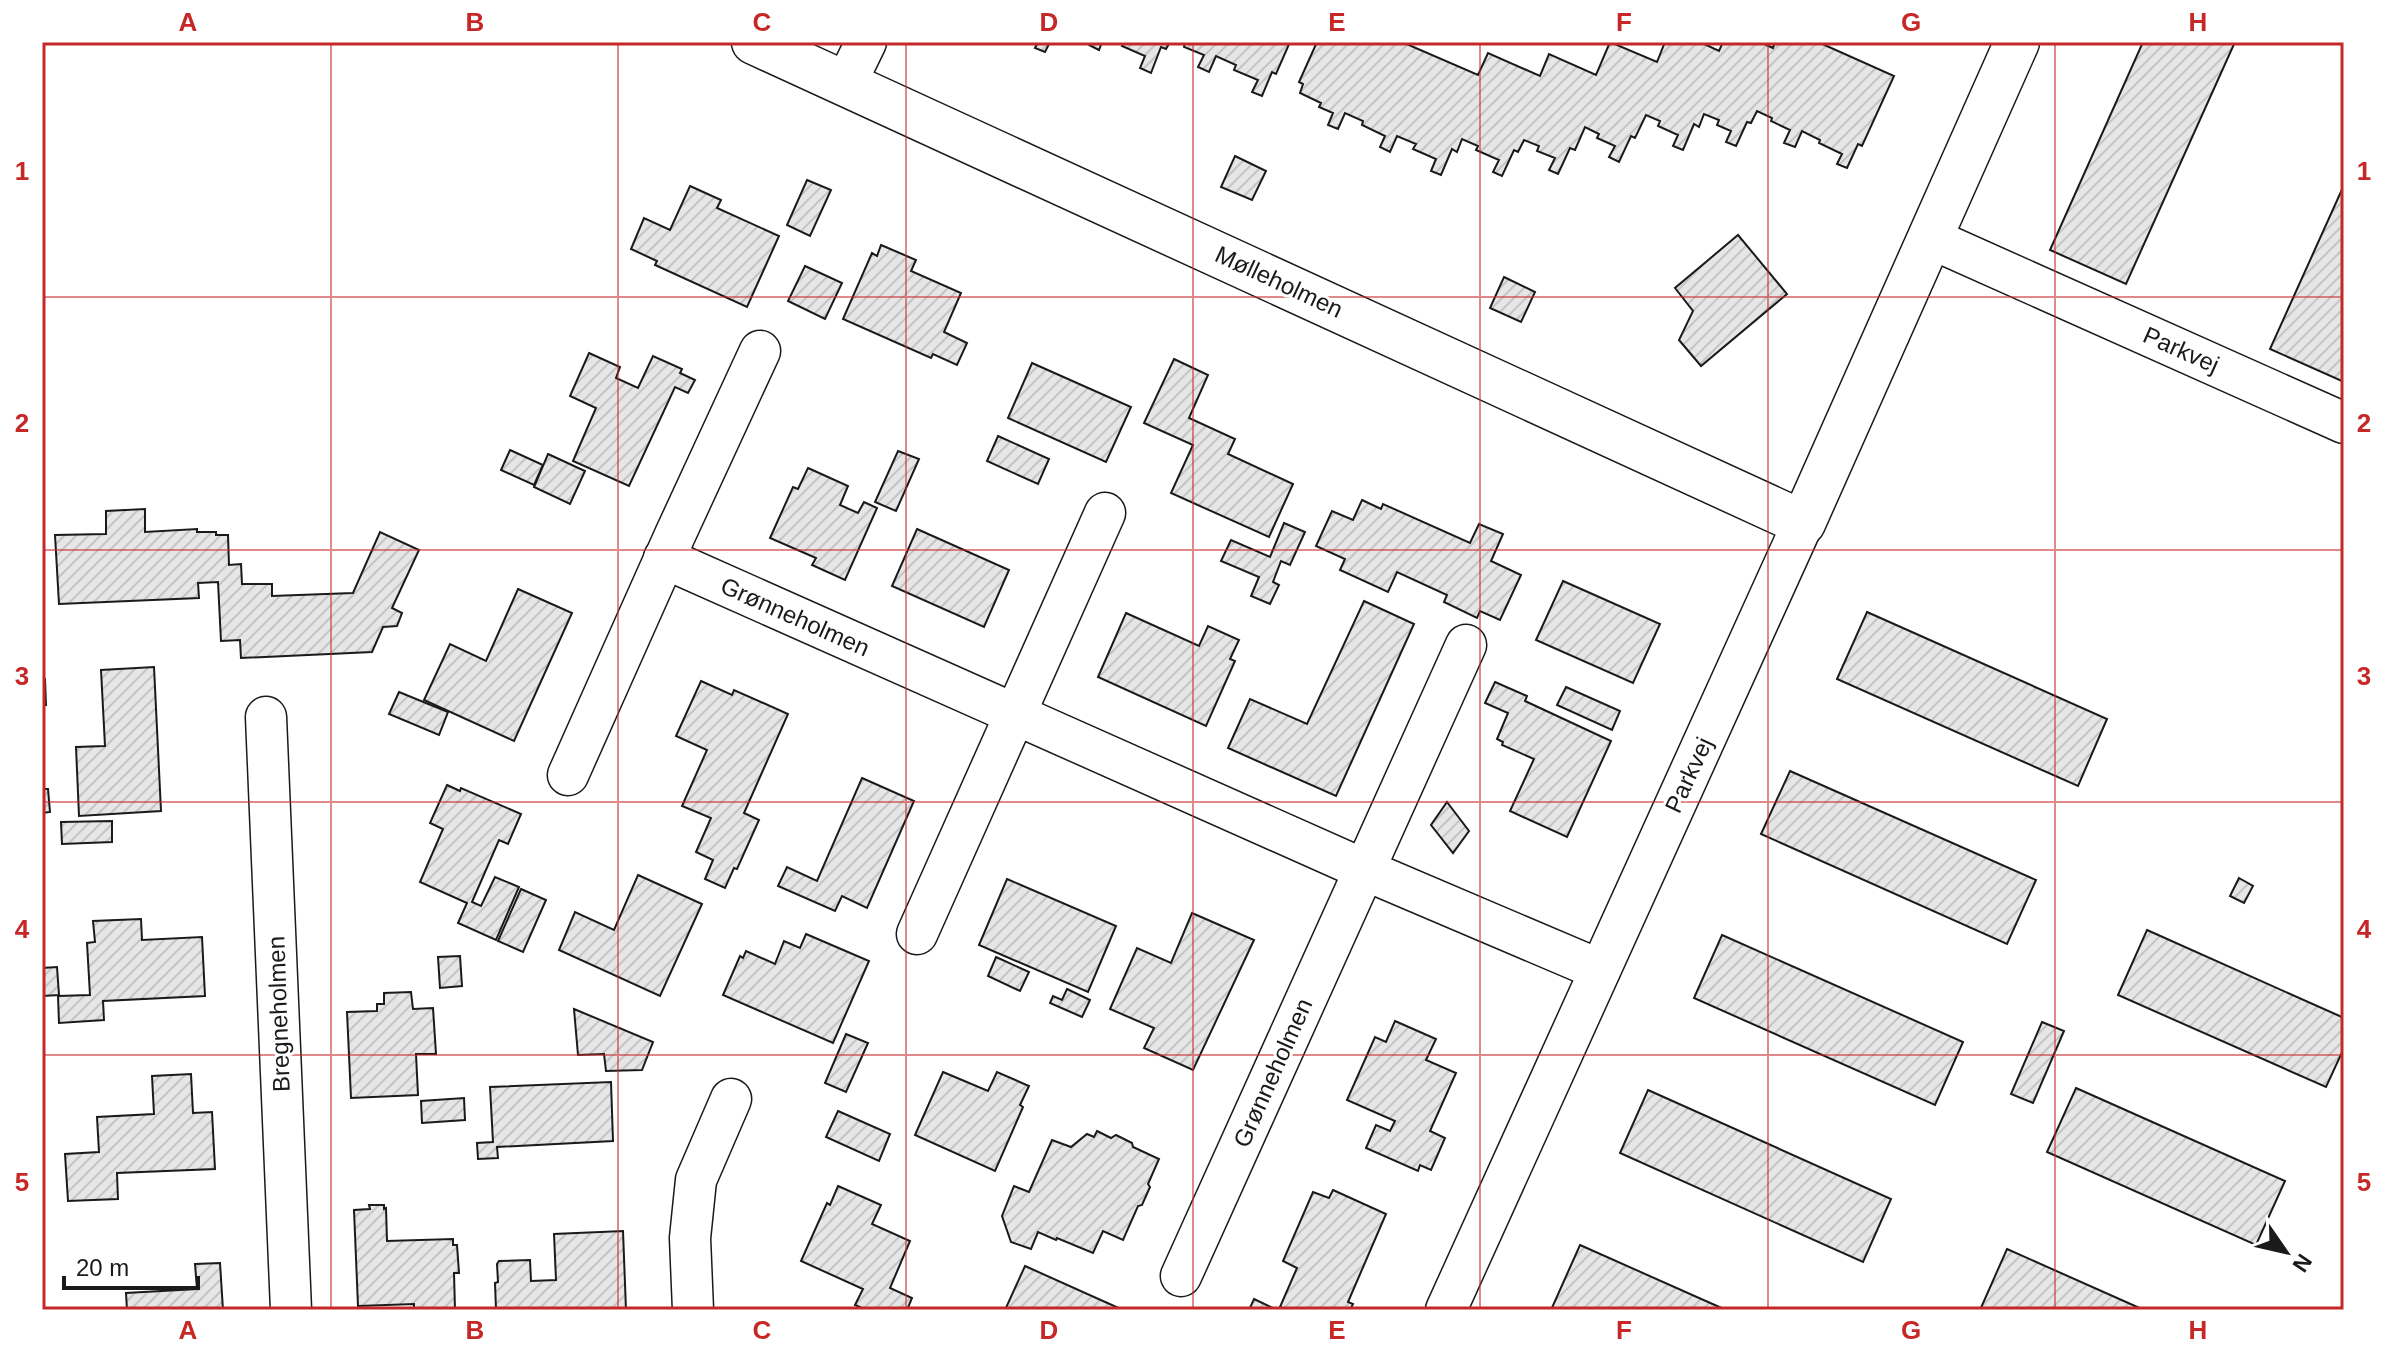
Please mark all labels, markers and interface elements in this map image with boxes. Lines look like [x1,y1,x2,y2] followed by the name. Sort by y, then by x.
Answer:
[179,7,198,37] text: A
[466,7,484,37] text: B
[753,7,772,37] text: C
[1040,7,1058,37] text: D
[1328,7,1346,37] text: E
[1616,7,1632,37] text: F
[1901,7,1921,37] text: G
[2189,7,2207,37] text: H
[15,156,29,186] text: 1
[2357,156,2371,186] text: 1
[1211,240,1347,323] street label: Mølleholmen
[2139,321,2223,378] street label: Parkvej
[15,408,29,438] text: 2
[2357,408,2371,438] text: 2
[717,572,874,661] street label: Grønneholmen
[15,661,29,691] text: 3
[2357,661,2371,691] text: 3
[1659,733,1718,817] street label: Parkvej
[15,914,30,944] text: 4
[2357,914,2372,944] text: 4
[262,936,295,1092] street label: Bregneholmen
[1228,994,1317,1151] street label: Grønneholmen
[15,1167,29,1197] text: 5
[2357,1167,2371,1197] text: 5
[2246,1212,2326,1292] north arrow
[64,1240,198,1290] scale bar
[2287,1249,2317,1276] text: N
[76,1254,129,1281] text: 20 m
[179,1315,198,1345] text: A
[466,1315,484,1345] text: B
[753,1315,772,1345] text: C
[1040,1315,1058,1345] text: D
[1328,1315,1346,1345] text: E
[1616,1315,1632,1345] text: F
[1901,1315,1921,1345] text: G
[2189,1315,2207,1345] text: H

